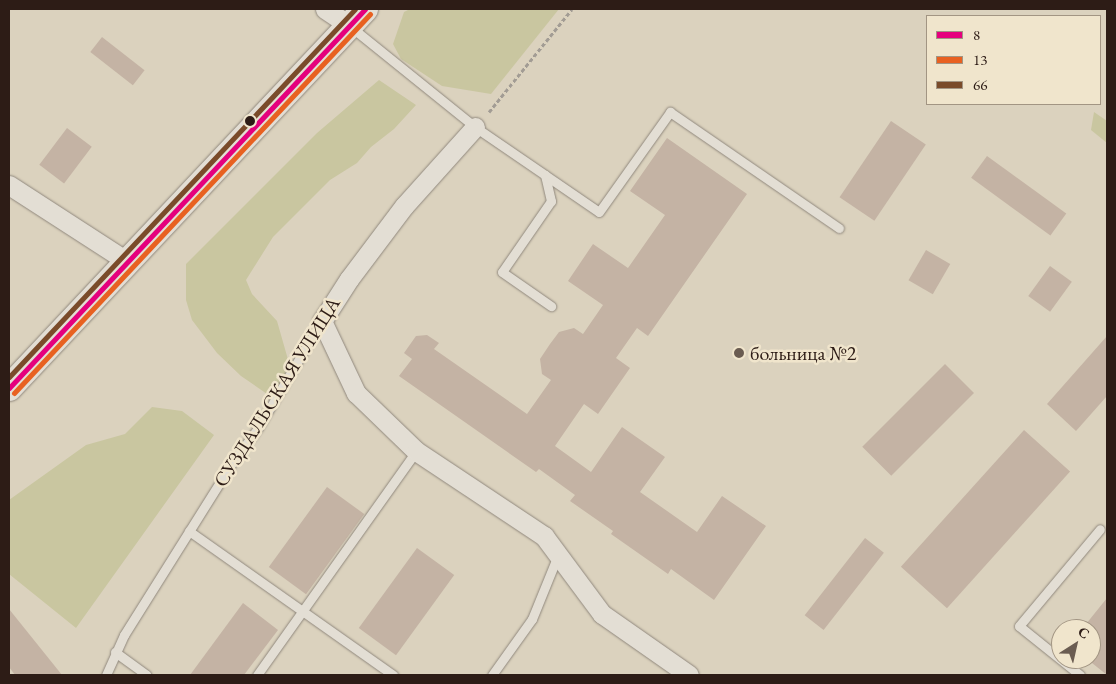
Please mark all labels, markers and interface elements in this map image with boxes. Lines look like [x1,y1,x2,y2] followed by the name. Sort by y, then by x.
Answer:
[926,15,1101,105] legend
[973,25,980,44] text: 8
[973,50,987,69] text: 13
[973,75,987,94] text: 66
[245,116,255,126] unlabelled marker
[209,293,345,491] street label: СУЗДАЛЬСКАЯ УЛИЦА
[750,341,856,365] place label: больница №2
[732,346,746,360] marker: больница №2
[1051,619,1101,669] north arrow
[1075,622,1093,643] text: С

